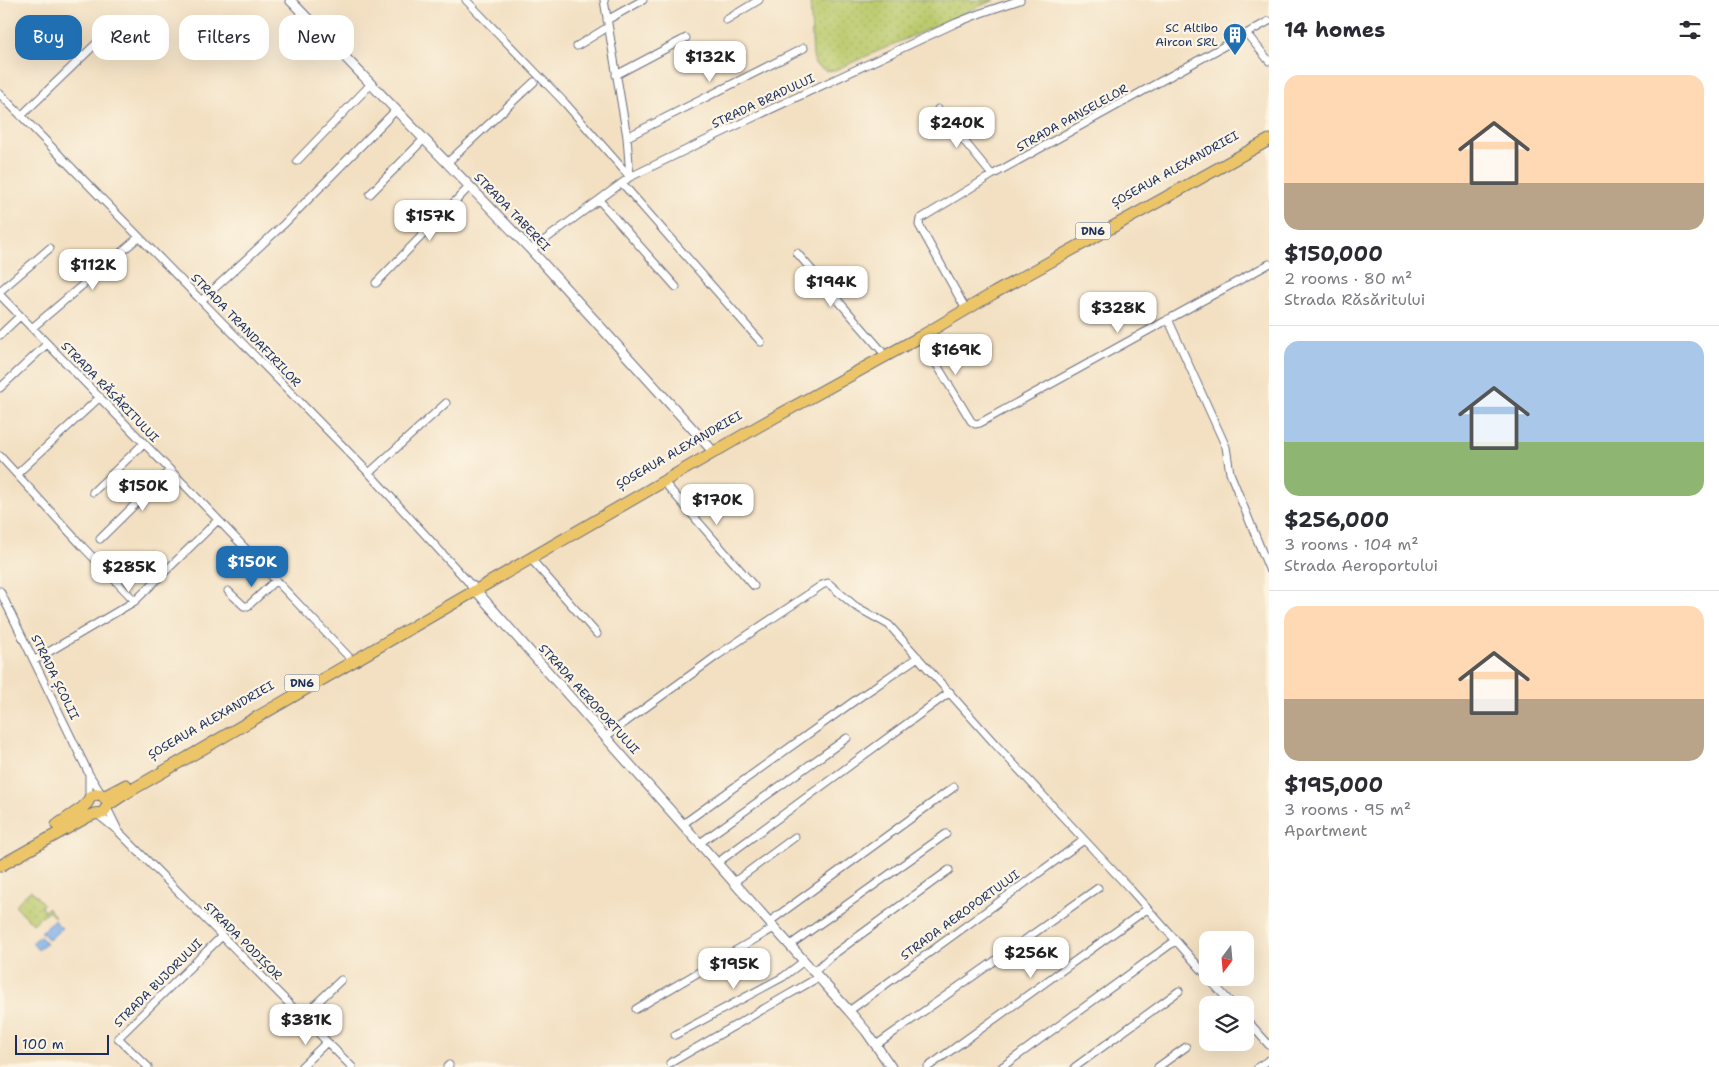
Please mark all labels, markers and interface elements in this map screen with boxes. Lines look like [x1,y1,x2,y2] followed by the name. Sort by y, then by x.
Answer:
[15,15,82,60] chip: Buy
[92,15,169,60] chip: Rent
[179,15,269,60] chip: Filters
[279,15,354,60] chip: New
[1284,16,1385,44] text: 14 homes
[1676,16,1704,44] icon: filters
[1155,20,1218,50] place label: SC Altibo Aircon SRL
[1222,22,1248,56] building icon: SC Altibo Aircon SRL
[675,41,745,83] pin: $132K
[685,46,735,67] text: $132K
[709,70,817,132] street label: STRADA BRADULUI
[1013,81,1131,155] street label: STRADA PANSELELOR
[922,106,992,149] pin: $240K
[1449,108,1539,198] icon: home
[930,112,984,133] text: $240K
[1108,127,1242,211] street label: ȘOSEAUA ALEXANDRIEI
[471,169,554,255] street label: STRADA TABEREI
[395,200,465,242] pin: $157K
[405,205,455,226] text: $157K
[1076,222,1110,240] road number: DN6
[1284,240,1383,268] text: $150,000
[58,248,128,291] pin: $112K
[70,254,116,275] text: $112K
[796,266,866,308] pin: $194K
[1284,268,1412,289] text: 2 rooms · 80 m²
[188,270,304,390] street label: STRADA TRANDAFIRILOR
[806,271,856,292] text: $194K
[1284,289,1425,310] text: Strada Răsăritului
[1083,292,1153,334] pin: $328K
[1091,297,1145,318] text: $328K
[921,334,991,376] pin: $169K
[58,338,163,446] street label: STRADA RĂSĂRITULUI
[931,339,981,360] text: $169K
[1449,373,1539,463] icon: home
[613,407,745,493] street label: ȘOSEAUA ALEXANDRIEI
[108,470,178,512] pin: $150K
[118,475,168,496] text: $150K
[682,484,752,526] pin: $170K
[692,489,742,510] text: $170K
[1284,506,1389,534] text: $256,000
[1284,534,1419,555] text: 3 rooms · 104 m²
[217,546,287,588] pin: $150K
[94,550,164,593] pin: $285K
[227,551,277,572] text: $150K
[1284,555,1438,576] text: Strada Aeroportului
[102,556,156,577] text: $285K
[27,632,83,723] street label: STRADA ȘCOLII
[1449,638,1539,728] icon: home
[535,640,643,758] street label: STRADA AEROPORTULUI
[284,674,320,691] road number: DN6
[145,677,277,763] street label: ȘOSEAUA ALEXANDRIEI
[1284,771,1383,799] text: $195,000
[1284,799,1411,820] text: 3 rooms · 95 m²
[1284,820,1367,841] text: Apartment
[897,866,1023,964] street label: STRADA AEROPORTULUI
[201,899,285,983] street label: STRADA PODIȘOR
[1199,931,1254,986] north arrow
[1199,931,1254,1051] map controls
[110,935,206,1031] street label: STRADA BUJORULUI
[996,936,1066,979] pin: $256K
[1004,942,1058,963] text: $256K
[699,948,769,990] pin: $195K
[709,953,759,974] text: $195K
[1199,996,1254,1051] button: layers
[271,1004,341,1046] pin: $381K
[280,1009,332,1030] text: $381K
[15,1032,109,1055] scale bar
[22,1035,64,1053] text: 100 m

